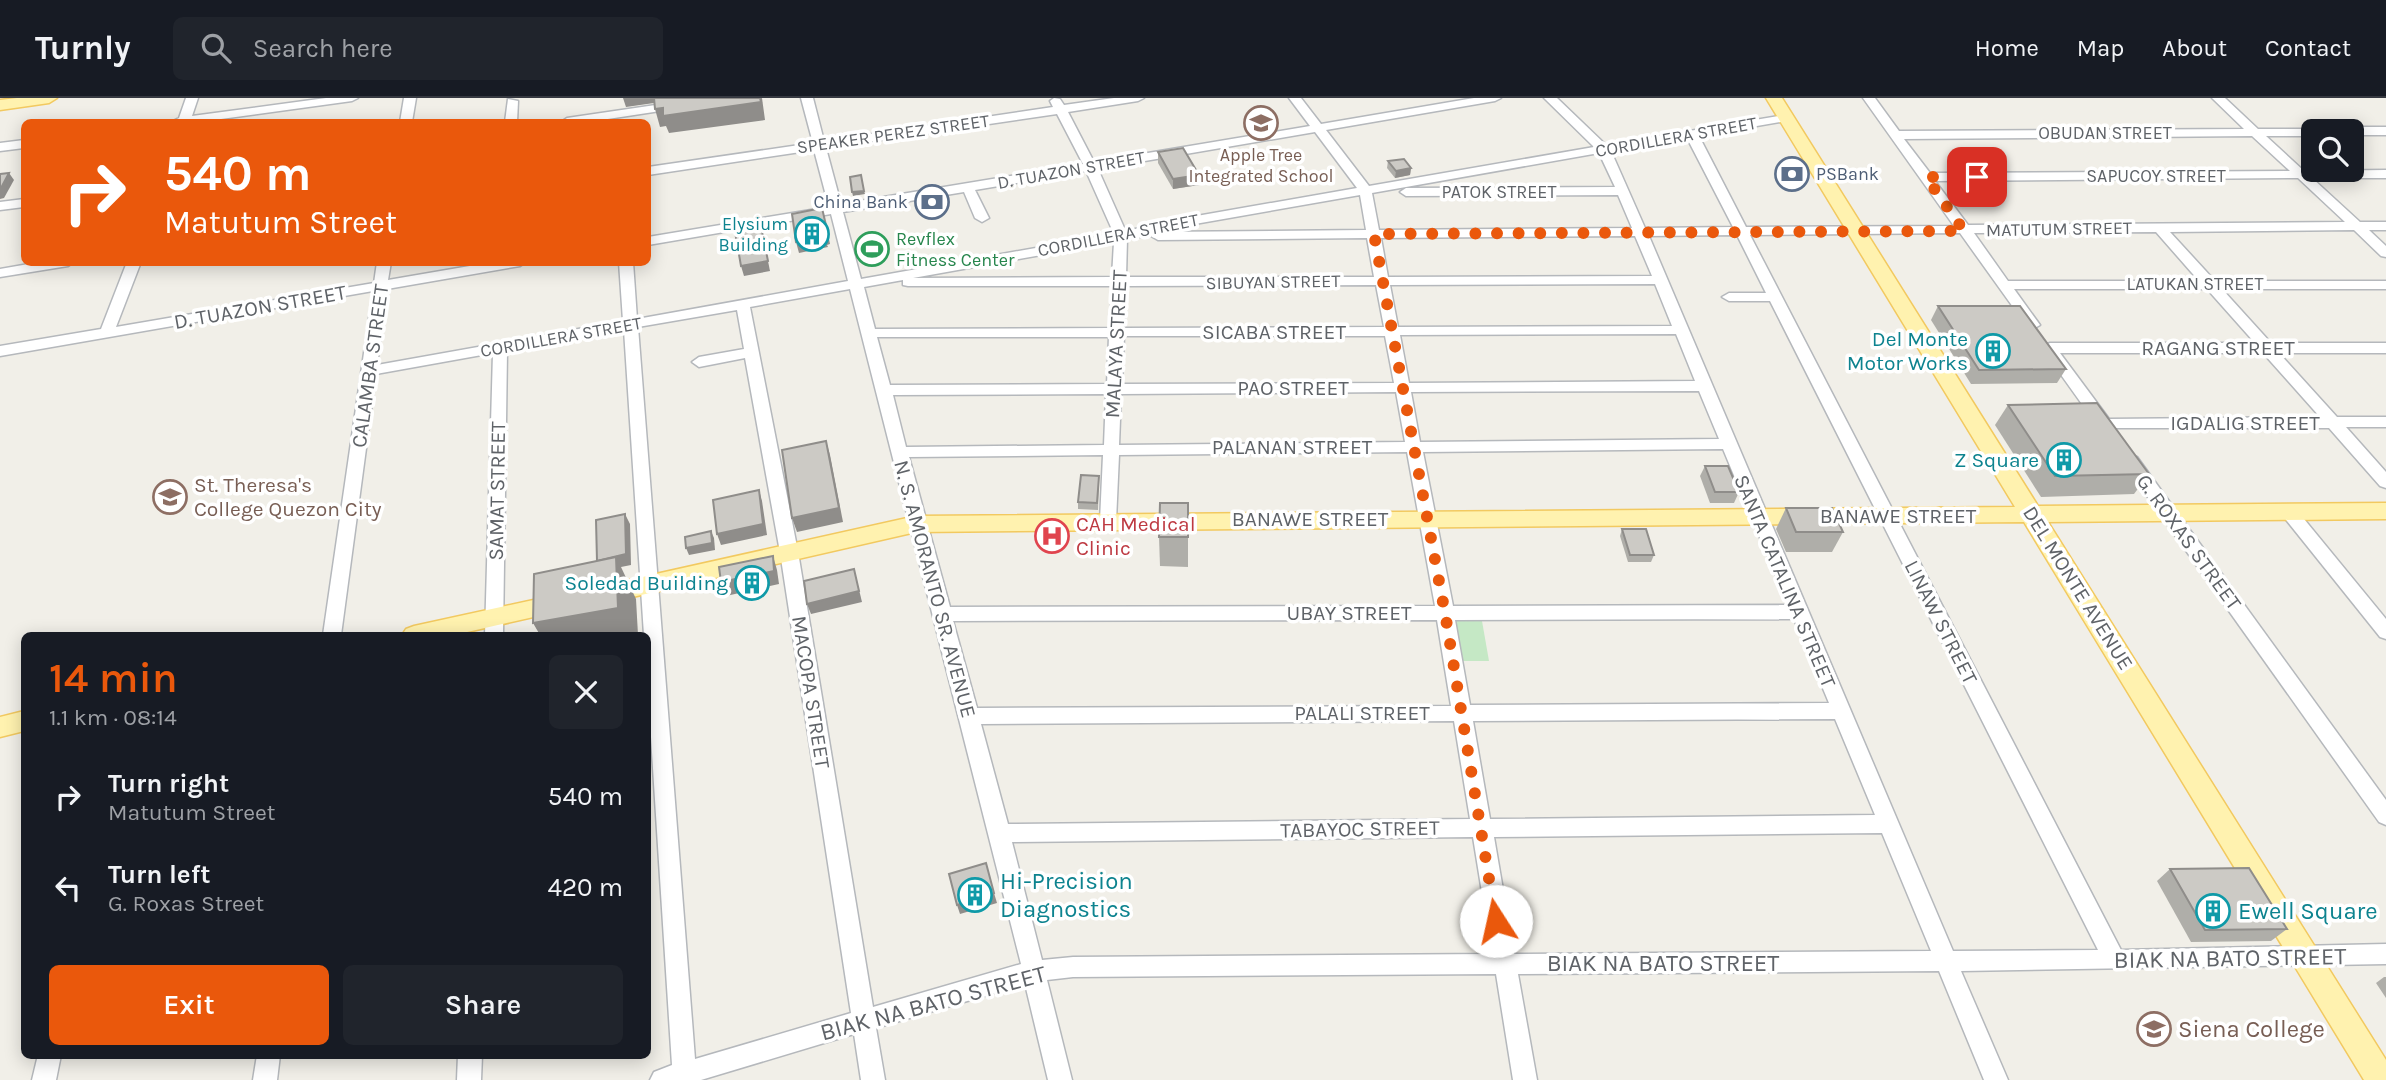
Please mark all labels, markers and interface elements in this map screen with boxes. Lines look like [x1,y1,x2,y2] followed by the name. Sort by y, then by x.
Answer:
[173,17,663,80] search box
[35,29,131,67] text: Turnly
[197,29,235,67] icon: search
[253,33,393,64] text: Search here
[1975,34,2039,62] text: Home
[2077,34,2124,62] text: Map
[2162,34,2227,62] text: About
[2265,34,2351,62] text: Contact
[1242,104,1280,142] school or university icon: Apple Tree Integrated School
[795,110,991,158] street label: SPEAKER PEREZ STREET
[1594,112,1758,162] street label: CORDILLERA STREET
[2301,119,2364,182] map controls
[2301,119,2364,182] button: search
[2038,122,2172,144] street label: OBUDAN STREET
[1188,144,1334,187] place label: Apple Tree Integrated School
[164,145,312,202] text: 540 m
[995,146,1147,194] street label: D. TUAZON STREET
[49,147,140,238] icon: right
[1947,147,2007,207] pin
[1773,155,1811,193] bank icon: PSBank
[1958,158,1996,196] icon: arrive
[1816,163,1879,185] place label: PSBank
[2086,165,2226,187] street label: SAPUCOY STREET
[1442,181,1556,203] street label: PATOK STREET
[913,183,951,221] bank icon: China Bank
[814,191,908,213] place label: China Bank
[164,204,397,241] text: Matutum Street
[1036,209,1200,261] street label: CORDILLERA STREET
[718,213,788,256] place label: Elysium Building
[793,215,831,253] building icon: Elysium Building
[1986,217,2132,241] street label: MATUTUM STREET
[896,228,1015,271] place label: Revflex Fitness Center
[853,230,891,268] sports icon: Revflex Fitness Center
[1100,269,1132,419] street label: MALAYA STREET
[1206,270,1340,294] street label: SIBUYAN STREET
[2127,273,2263,295] street label: LATUKAN STREET
[172,280,348,334] street label: D. TUAZON STREET
[347,282,393,449] street label: CALAMBA STREET
[479,312,643,362] street label: CORDILLERA STREET
[1202,320,1346,344] street label: SICABA STREET
[1847,327,1968,375] place label: Del Monte Motor Works
[1974,332,2012,370] building icon: Del Monte Motor Works
[2141,336,2295,360] street label: RAGANG STREET
[1237,376,1349,400] street label: PAO STREET
[2170,411,2320,435] street label: IGDALIG STREET
[484,421,510,561] street label: SAMAT STREET
[1212,435,1373,459] street label: PALANAN STREET
[2045,441,2083,479] building icon: Z Square
[1954,448,2039,472] place label: Z Square
[889,458,981,720] street label: N. S. AMORANTO SR. AVENUE
[2132,469,2247,615] street label: G. ROXAS STREET
[1729,471,1841,691] street label: SANTA CATALINA STREET
[194,473,382,521] place label: St. Theresa's College Quezon City
[151,478,189,516] school or university icon: St. Theresa's College Quezon City
[2018,502,2138,674] street label: DEL MONTE AVENUE
[1820,504,1977,528] street label: BANAWE STREET
[1232,507,1389,531] street label: BANAWE STREET
[1076,512,1196,560] place label: CAH Medical Clinic
[1033,517,1071,555] hospital icon: CAH Medical Clinic
[1900,556,1983,688] street label: LINAW STREET
[733,564,771,602] building icon: Soledad Building
[565,571,728,595] place label: Soledad Building
[1287,601,1412,625] street label: UBAY STREET
[787,614,835,771] street label: MACOPA STREET
[49,653,178,703] text: 14 min
[549,655,623,729] button: close
[1294,701,1430,725] street label: PALALI STREET
[49,704,177,731] text: 1.1 km · 08:14
[108,768,229,799] text: Turn right
[49,778,87,816] icon: right
[548,781,623,812] text: 540 m
[108,799,275,826] text: Matutum Street
[1280,816,1440,842] street label: TABAYOC STREET
[108,859,210,890] text: Turn left
[1000,867,1133,923] place label: Hi-Precision Diagnostics
[49,869,87,907] icon: left
[547,872,623,903] text: 420 m
[956,876,994,914] building icon: Hi-Precision Diagnostics
[1459,884,1533,958] position arrow
[108,890,264,917] text: G. Roxas Street
[2194,892,2232,930] building icon: Ewell Square
[2238,897,2378,925] place label: Ewell Square
[2113,942,2347,974] street label: BIAK NA BATO STREET
[1547,949,1779,977] street label: BIAK NA BATO STREET
[817,959,1049,1047] street label: BIAK NA BATO STREET
[49,965,329,1045] button: Exit
[343,965,623,1045] button: Share
[2135,1010,2173,1048] school or university icon: Siena College
[2178,1015,2325,1043] place label: Siena College

